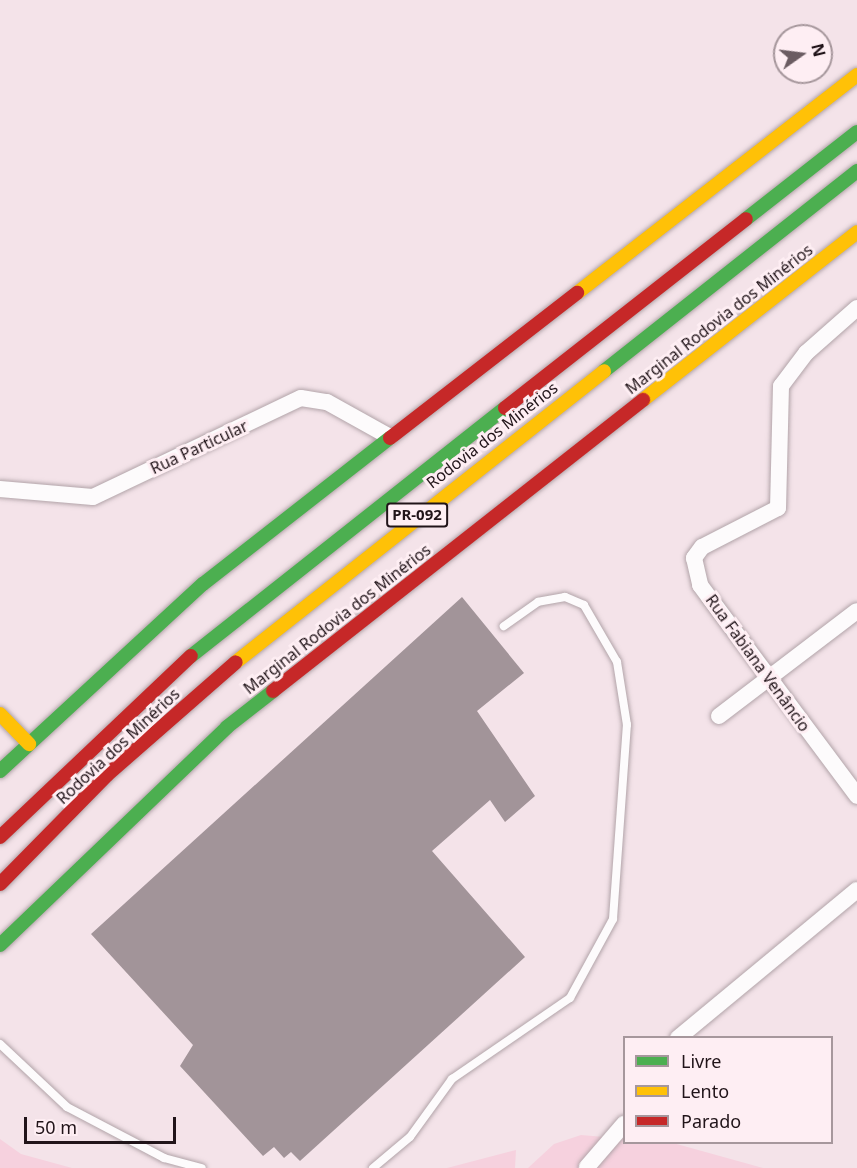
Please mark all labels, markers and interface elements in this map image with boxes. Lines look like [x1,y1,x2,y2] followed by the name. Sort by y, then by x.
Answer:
[773,24,833,84] north arrow
[806,41,831,59] text: N
[622,240,816,398] street label: Marginal Rodovia dos Minérios
[423,378,561,492] street label: Rodovia dos Minérios
[147,416,251,478] street label: Rua Particular
[386,503,448,527] road number: PR-092
[240,540,434,698] street label: Marginal Rodovia dos Minérios
[702,591,814,735] street label: Rua Fabiana Venâncio
[53,684,183,808] street label: Rodovia dos Minérios
[623,1036,833,1144] legend
[681,1049,721,1073] text: Livre
[681,1079,729,1103] text: Lento
[27,1105,178,1143] scale bar
[681,1109,741,1133] text: Parado
[35,1115,77,1139] text: 50 m

